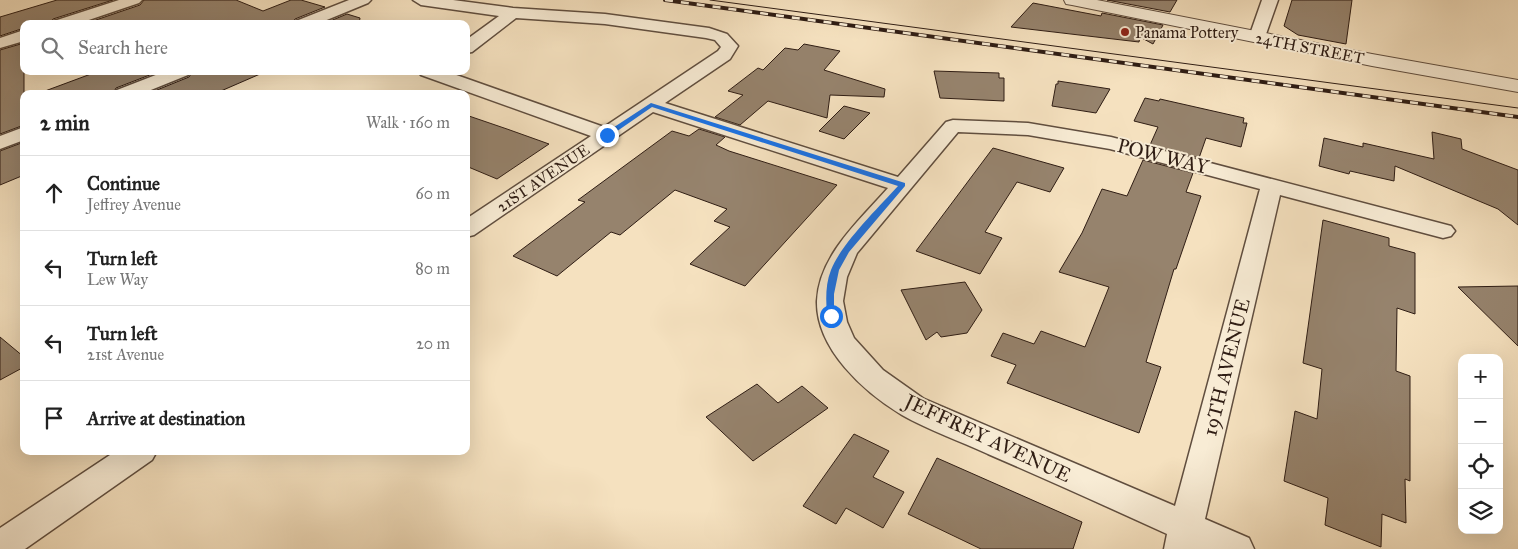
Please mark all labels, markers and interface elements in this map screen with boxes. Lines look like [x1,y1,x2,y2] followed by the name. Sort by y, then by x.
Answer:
[20,20,470,75] search box
[1135,23,1239,42] place label: Panama Pottery
[1119,26,1131,38] marker: Panama Pottery
[1254,28,1366,68] street label: 24TH STREET
[38,34,66,62] icon: search
[78,36,168,59] text: Search here
[40,110,90,136] text: 2 min
[366,113,450,132] text: Walk · 160 m
[596,124,619,147] route end
[1115,133,1213,179] street label: POW WAY
[493,140,593,216] street label: 21ST AVENUE
[87,172,160,195] text: Continue
[40,179,68,207] icon: ahead
[416,184,450,203] text: 60 m
[87,195,181,214] text: Jeffrey Avenue
[87,247,157,270] text: Turn left
[40,254,68,282] icon: left
[415,259,450,278] text: 80 m
[87,270,148,289] text: Lew Way
[1197,296,1255,438] street label: 19TH AVENUE
[820,305,843,328] route start
[87,322,157,345] text: Turn left
[40,329,68,357] icon: left
[416,334,450,353] text: 20 m
[87,345,164,364] text: 21st Avenue
[1458,354,1503,534] map controls
[1458,354,1503,399] button: +
[899,388,1075,488] street label: JEFFREY AVENUE
[1458,399,1503,444] button: −
[40,404,68,432] icon: arrive
[87,407,245,430] text: Arrive at destination
[1458,444,1503,489] button: locate
[1458,489,1503,534] button: layers

